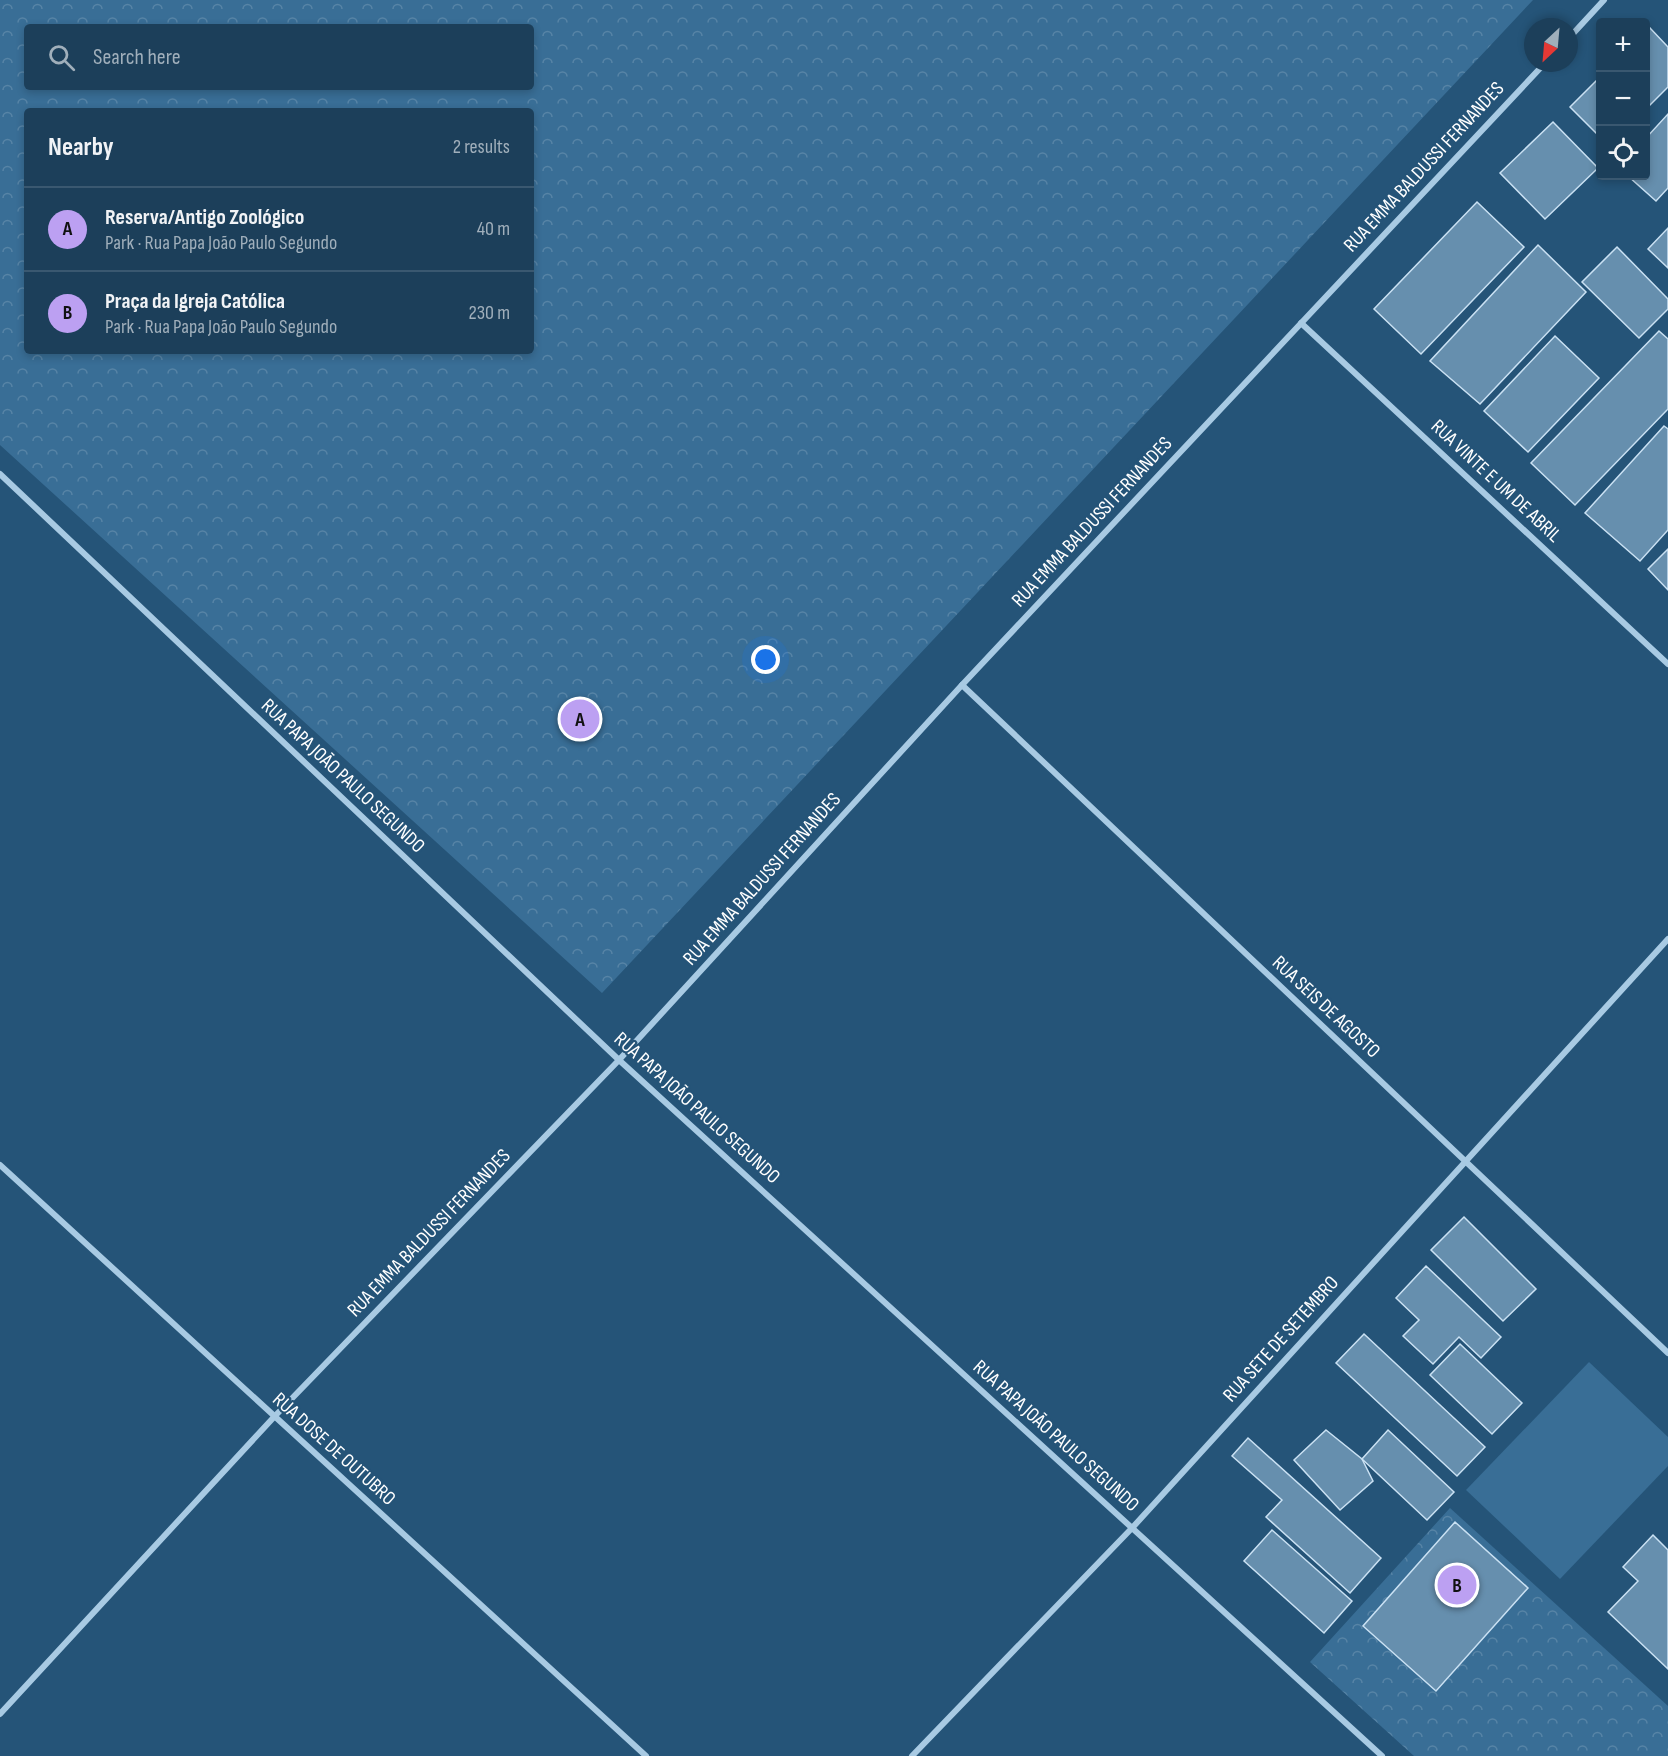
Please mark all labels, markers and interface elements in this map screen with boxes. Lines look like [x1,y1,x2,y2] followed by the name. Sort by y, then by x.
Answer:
[1524,18,1578,72] north arrow
[1596,18,1650,180] map controls
[1596,18,1650,72] button: +
[24,24,534,90] search box
[45,41,78,74] icon: search
[93,44,180,71] text: Search here
[1596,72,1650,126] button: −
[1339,77,1509,257] street label: RUA EMMA BALDUSSI FERNANDES
[1596,126,1650,180] button: locate
[48,132,114,163] text: Nearby
[453,135,510,159] text: 2 results
[105,204,304,231] text: Reserva/Antigo Zoológico
[63,217,72,241] text: A
[477,217,510,241] text: 40 m
[105,231,337,255] text: Park · Rua Papa João Paulo Segundo
[105,288,285,315] text: Praça da Igreja Católica
[63,301,72,325] text: B
[468,301,510,325] text: 230 m
[105,315,337,339] text: Park · Rua Papa João Paulo Segundo
[1426,415,1566,548] street label: RUA VINTE E UM DE ABRIL
[1007,432,1177,612] street label: RUA EMMA BALDUSSI FERNANDES
[751,645,780,674] your location
[256,694,430,858] street label: RUA PAPA JOÃO PAULO SEGUNDO
[560,696,600,742] pin: A
[678,788,846,970] street label: RUA EMMA BALDUSSI FERNANDES
[1267,951,1385,1063] street label: RUA SEIS DE AGOSTO
[609,1027,785,1189] street label: RUA PAPA JOÃO PAULO SEGUNDO
[343,1144,515,1322] street label: RUA EMMA BALDUSSI FERNANDES
[1218,1271,1344,1407] street label: RUA SETE DE SETEMBRO
[968,1355,1144,1517] street label: RUA PAPA JOÃO PAULO SEGUNDO
[268,1388,400,1510] street label: RUA DOSE DE OUTUBRO
[1438,1562,1476,1608] pin: B

